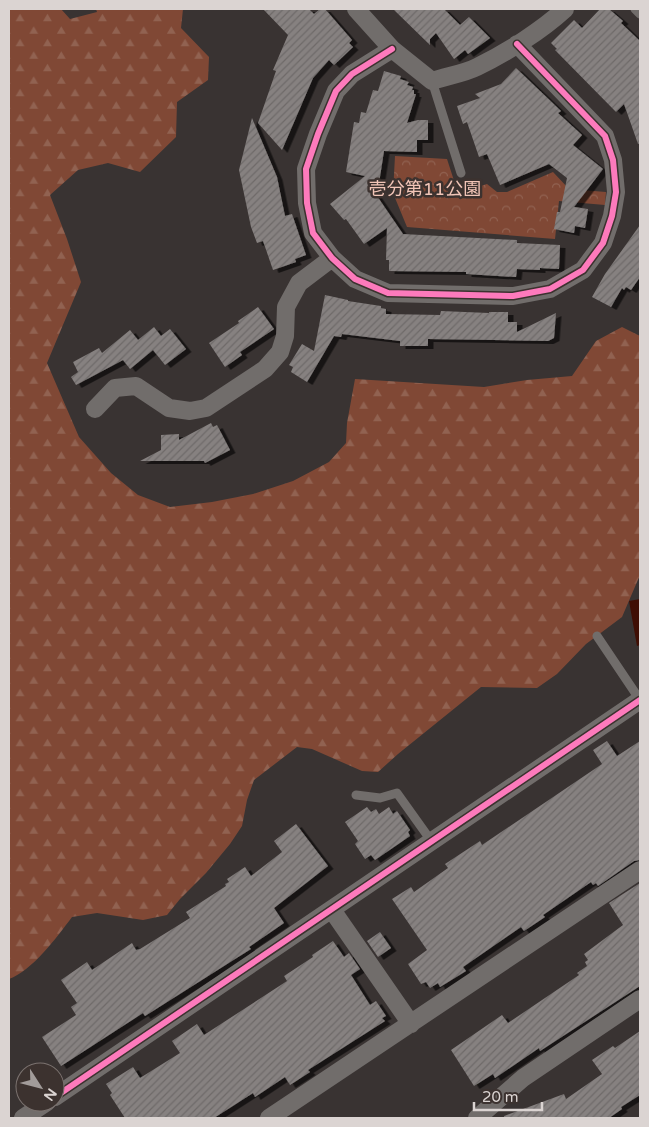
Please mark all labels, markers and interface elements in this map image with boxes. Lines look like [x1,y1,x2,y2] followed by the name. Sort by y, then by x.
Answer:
[369,178,481,200] park label: 壱分第11公園
[15,1062,65,1112] north arrow
[474,1080,542,1112] scale bar
[40,1085,60,1104] text: N
[482,1088,519,1106] text: 20 m

